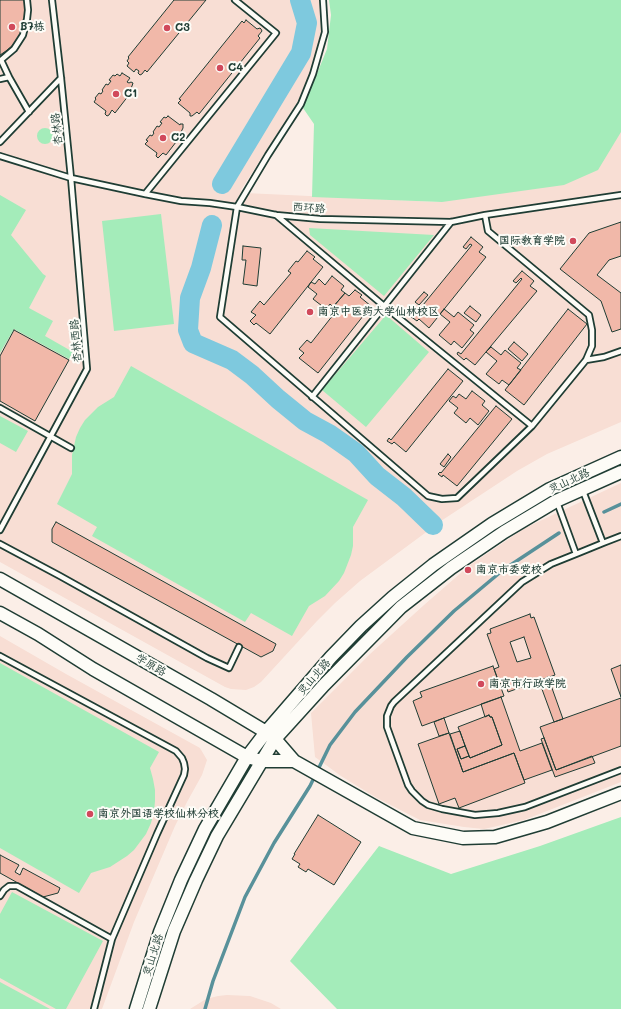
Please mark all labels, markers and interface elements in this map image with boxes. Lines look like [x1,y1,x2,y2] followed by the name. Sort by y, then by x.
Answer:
[20,20,45,34] place label: B7栋
[175,21,190,35] place label: C3
[7,22,17,32] marker: B7栋
[162,23,172,33] marker: C3
[228,61,243,75] place label: C4
[215,63,225,73] marker: C4
[124,87,137,101] place label: C1
[111,89,121,99] marker: C1
[49,112,65,146] street label: 杏林路
[171,131,185,145] place label: C2
[158,133,168,143] marker: C2
[292,200,326,216] street label: 西环路
[499,234,565,248] place label: 国际教育学院
[568,236,578,246] marker: 国际教育学院
[318,305,439,319] place label: 南京中医药大学仙林校区
[305,307,315,317] marker: 南京中医药大学仙林校区
[68,319,84,363] street label: 杏林西路
[546,466,592,496] street label: 灵山北路
[476,563,542,577] place label: 南京市委党校
[463,565,473,575] marker: 南京市委党校
[133,651,169,679] street label: 学原路
[295,656,333,698] street label: 灵山北路
[489,677,566,691] place label: 南京市行政学院
[476,679,486,689] marker: 南京市行政学院
[98,807,219,821] place label: 南京外国语学校仙林分校
[85,809,95,819] marker: 南京外国语学校仙林分校
[140,932,166,978] street label: 灵山北路

